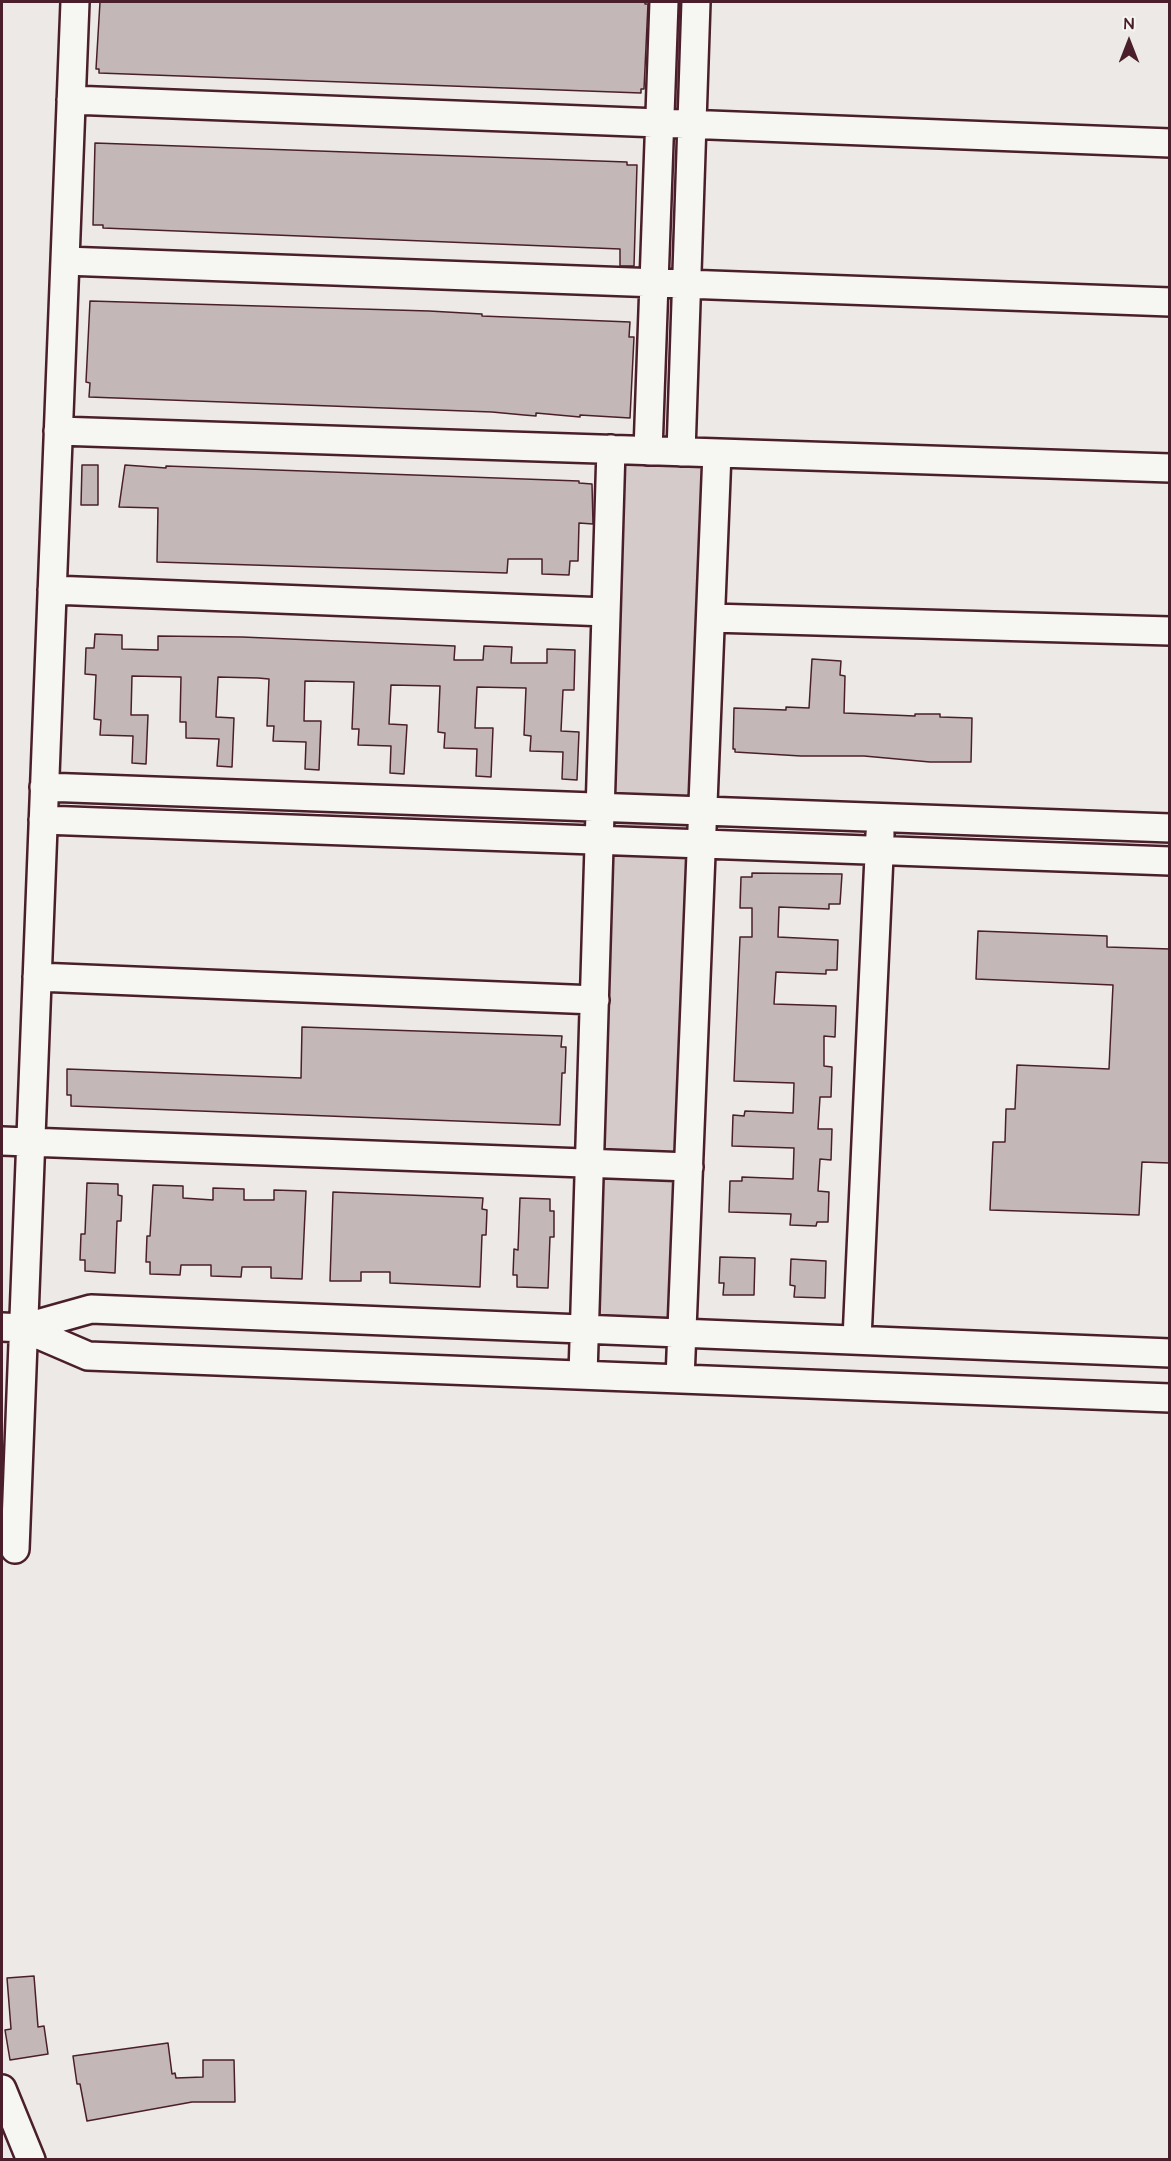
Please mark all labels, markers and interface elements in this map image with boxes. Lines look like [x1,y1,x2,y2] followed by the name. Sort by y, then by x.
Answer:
[1099,12,1159,72] north arrow
[1124,13,1134,35] text: N

